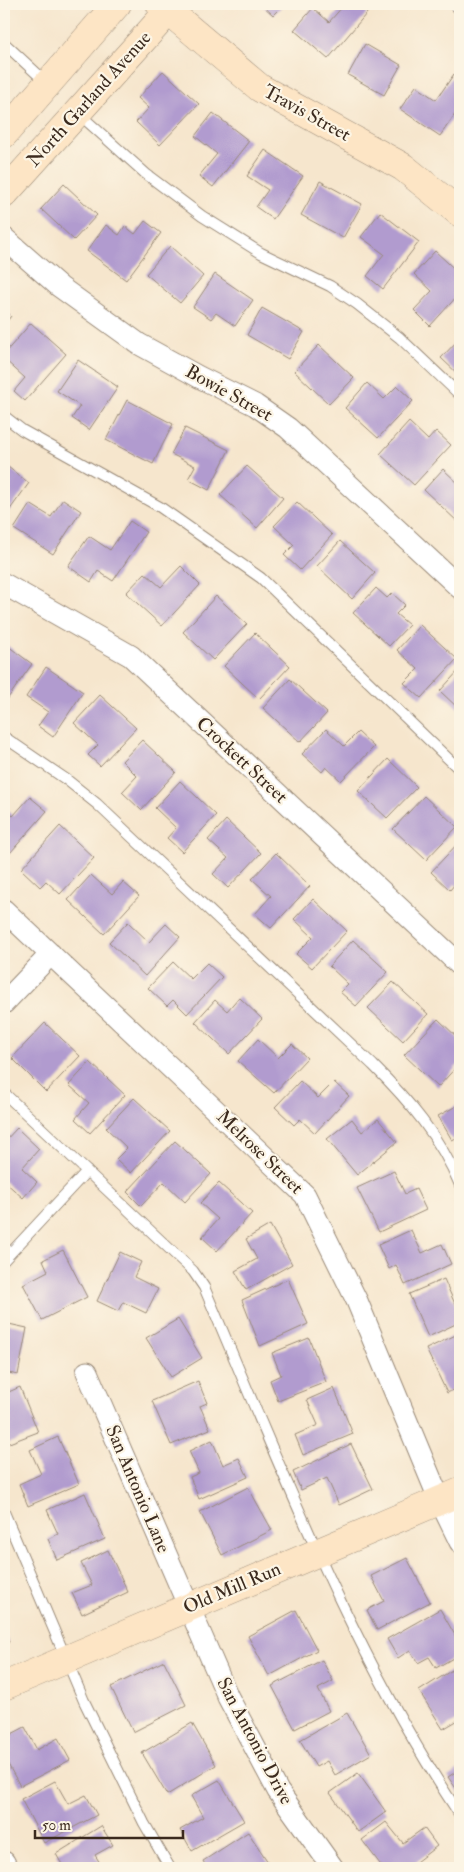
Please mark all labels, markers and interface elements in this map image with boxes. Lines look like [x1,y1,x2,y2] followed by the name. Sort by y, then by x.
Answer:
[22,26,156,172] street label: North Garland Avenue
[259,79,355,147] street label: Travis Street
[181,359,277,427] street label: Bowie Street
[191,712,293,808] street label: Crockett Street
[212,1105,308,1199] street label: Melrose Street
[100,1422,176,1557] street label: San Antonio Lane
[180,1557,285,1619] street label: Old Mill Run
[211,1673,299,1809] street label: San Antonio Drive
[35,1807,182,1839] scale bar
[42,1816,71,1835] text: 50 m

